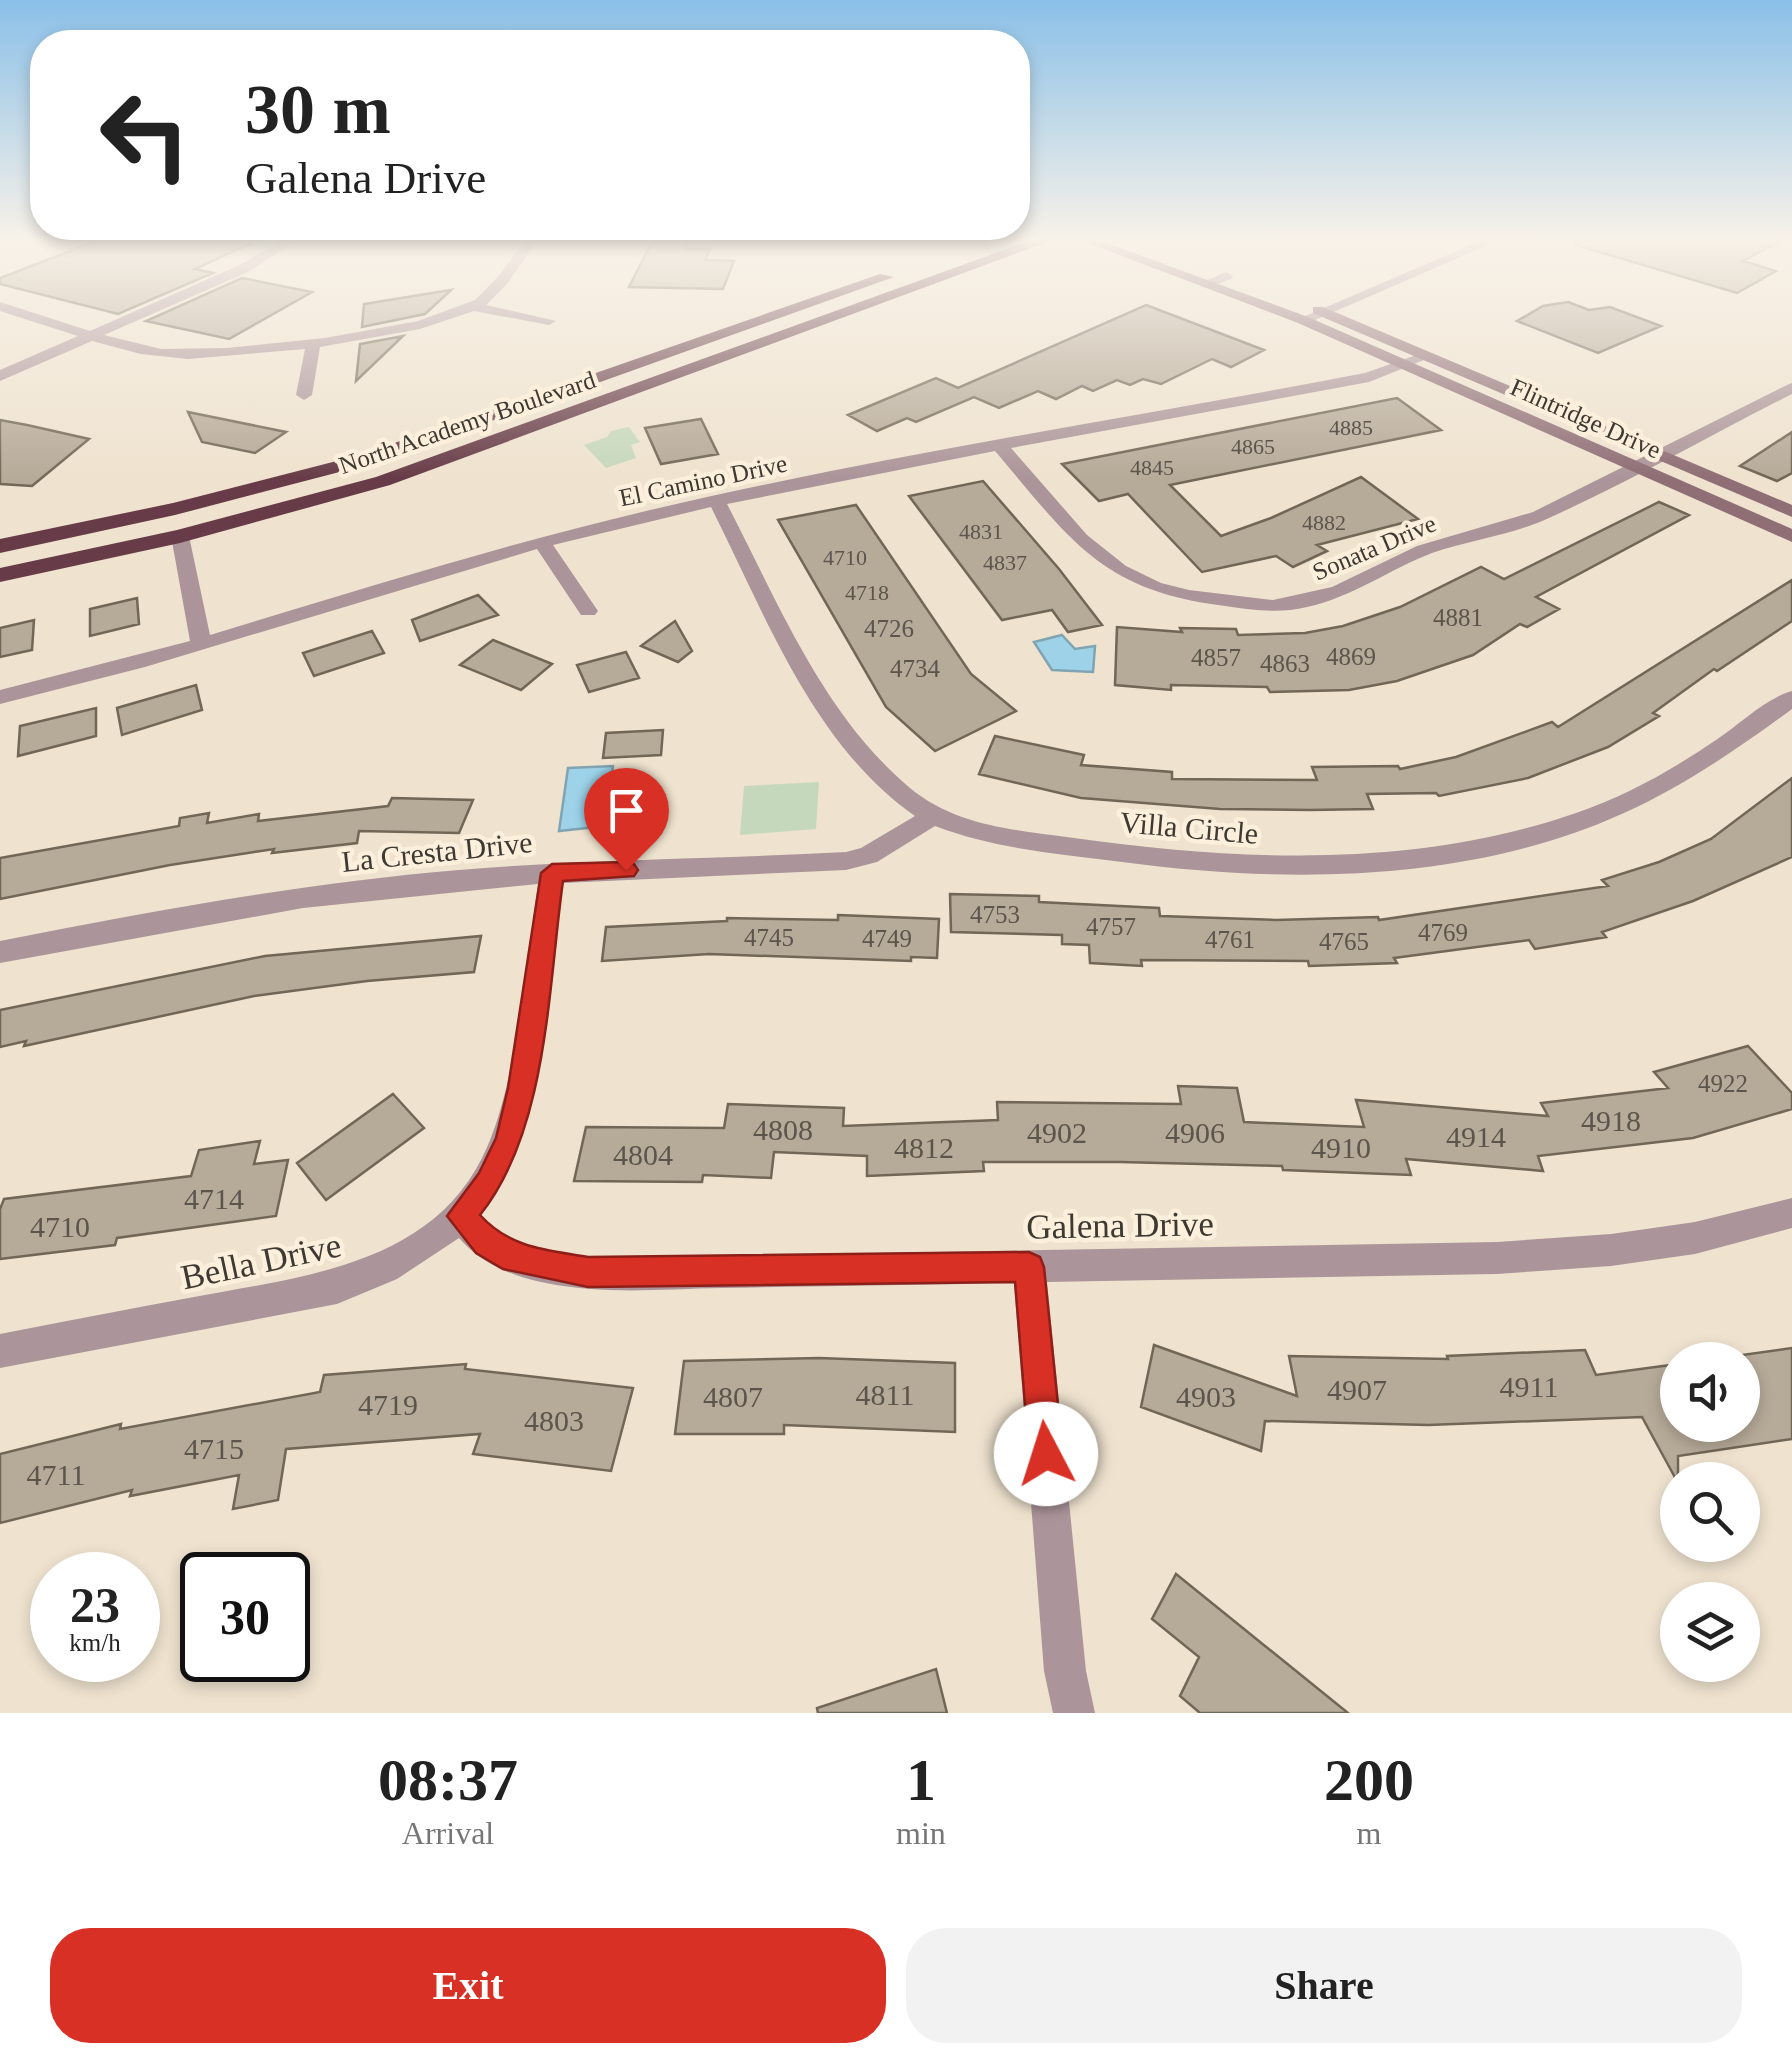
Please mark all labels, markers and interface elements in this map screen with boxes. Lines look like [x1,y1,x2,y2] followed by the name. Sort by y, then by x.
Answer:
[80,70,210,200] icon: left
[245,71,391,148] text: 30 m
[245,153,486,203] text: Galena Drive
[335,366,599,479] street label: North Academy Boulevard
[1506,373,1665,464] street label: Flintridge Drive
[1329,415,1373,440] house number: 4885
[1231,434,1275,459] house number: 4865
[617,450,789,511] street label: El Camino Drive
[1130,455,1174,480] house number: 4845
[1309,509,1440,586] street label: Sonata Drive
[1302,510,1346,535] house number: 4882
[959,519,1003,544] house number: 4831
[823,545,867,570] house number: 4710
[983,550,1027,575] house number: 4837
[845,580,889,605] house number: 4718
[1433,604,1483,631] house number: 4881
[864,615,914,642] house number: 4726
[1326,643,1376,670] house number: 4869
[1191,644,1241,671] house number: 4857
[1260,650,1310,677] house number: 4863
[890,655,941,682] house number: 4734
[584,768,669,871] pin
[599,783,654,838] icon: arrive
[1118,805,1260,850] street label: Villa Circle
[340,825,534,878] street label: La Cresta Drive
[970,901,1020,928] house number: 4753
[1086,913,1136,940] house number: 4757
[1418,919,1468,946] house number: 4769
[744,924,794,951] house number: 4745
[862,925,912,952] house number: 4749
[1205,926,1255,953] house number: 4761
[1319,928,1369,955] house number: 4765
[1698,1070,1748,1097] house number: 4922
[1581,1104,1641,1137] house number: 4918
[753,1113,813,1146] house number: 4808
[1027,1116,1087,1149] house number: 4902
[1165,1116,1225,1149] house number: 4906
[1446,1120,1506,1153] house number: 4914
[894,1131,954,1164] house number: 4812
[1311,1131,1371,1164] house number: 4910
[613,1138,673,1171] house number: 4804
[184,1182,244,1215] house number: 4714
[1026,1204,1214,1247] street label: Galena Drive
[30,1210,90,1243] house number: 4710
[178,1226,345,1297] street label: Bella Drive
[1660,1342,1760,1682] map controls
[1660,1342,1760,1442] button: sound
[1500,1370,1558,1403] house number: 4911
[1327,1373,1387,1406] house number: 4907
[856,1378,914,1411] house number: 4811
[703,1380,763,1413] house number: 4807
[1176,1380,1236,1413] house number: 4903
[358,1388,418,1421] house number: 4719
[994,1402,1098,1506] position arrow
[524,1404,584,1437] house number: 4803
[184,1432,244,1465] house number: 4715
[27,1458,85,1491] house number: 4711
[1660,1462,1760,1562] button: search
[180,1552,310,1682] speed limit sign: 30
[70,1577,120,1633] text: 23
[1660,1582,1760,1682] button: layers
[69,1629,121,1656] text: km/h
[378,1747,518,1813] text: 08:37
[906,1747,936,1813] text: 1
[1324,1747,1414,1813] text: 200
[402,1815,494,1851] text: Arrival
[896,1815,946,1851] text: min
[1356,1815,1381,1851] text: m
[50,1928,886,2043] button: Exit
[906,1928,1742,2043] button: Share

